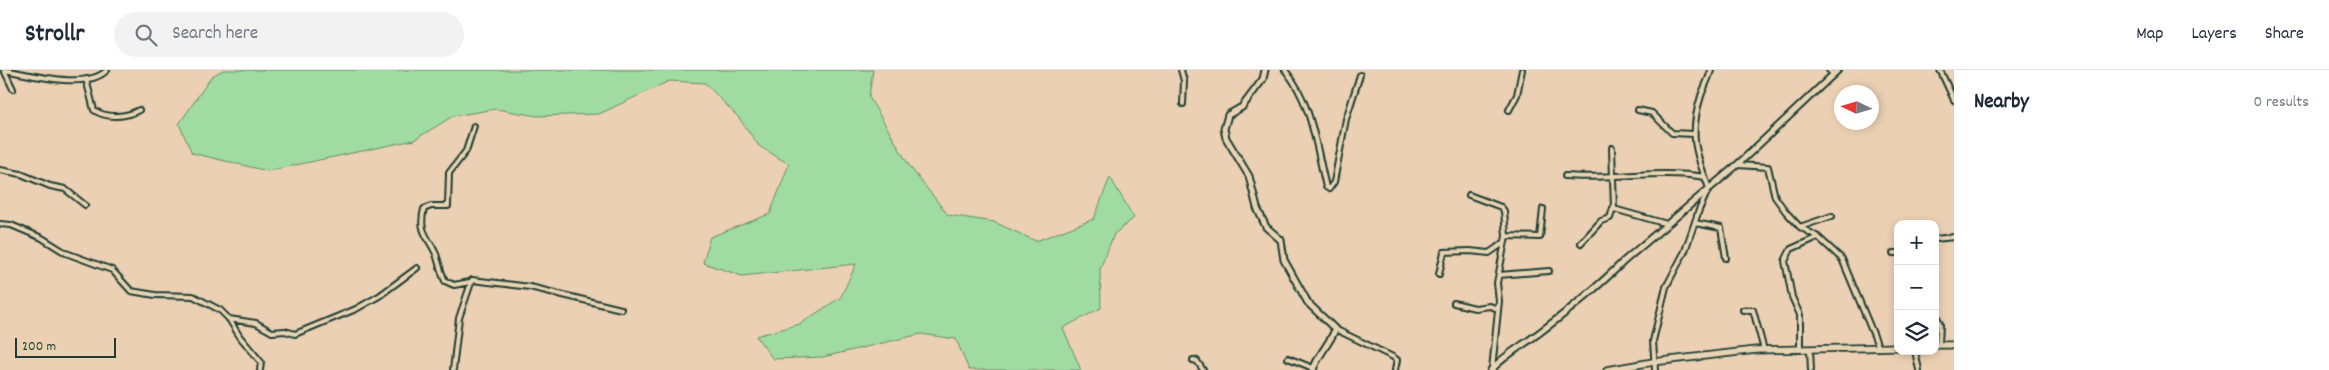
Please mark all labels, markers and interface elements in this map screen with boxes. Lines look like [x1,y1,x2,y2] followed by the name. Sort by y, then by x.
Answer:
[114,12,464,57] search box
[25,18,84,52] text: Strollr
[132,21,160,49] icon: search
[172,21,258,48] text: Search here
[2136,22,2163,47] text: Map
[2191,22,2237,47] text: Layers
[2265,22,2304,47] text: Share
[1834,85,1879,130] north arrow
[1974,88,2029,118] text: Nearby
[2254,91,2309,114] text: 0 results
[1894,220,1939,355] map controls
[1894,220,1939,265] button: +
[1894,265,1939,310] button: −
[1894,310,1939,355] button: layers
[15,335,116,358] scale bar
[22,337,56,357] text: 200 m

